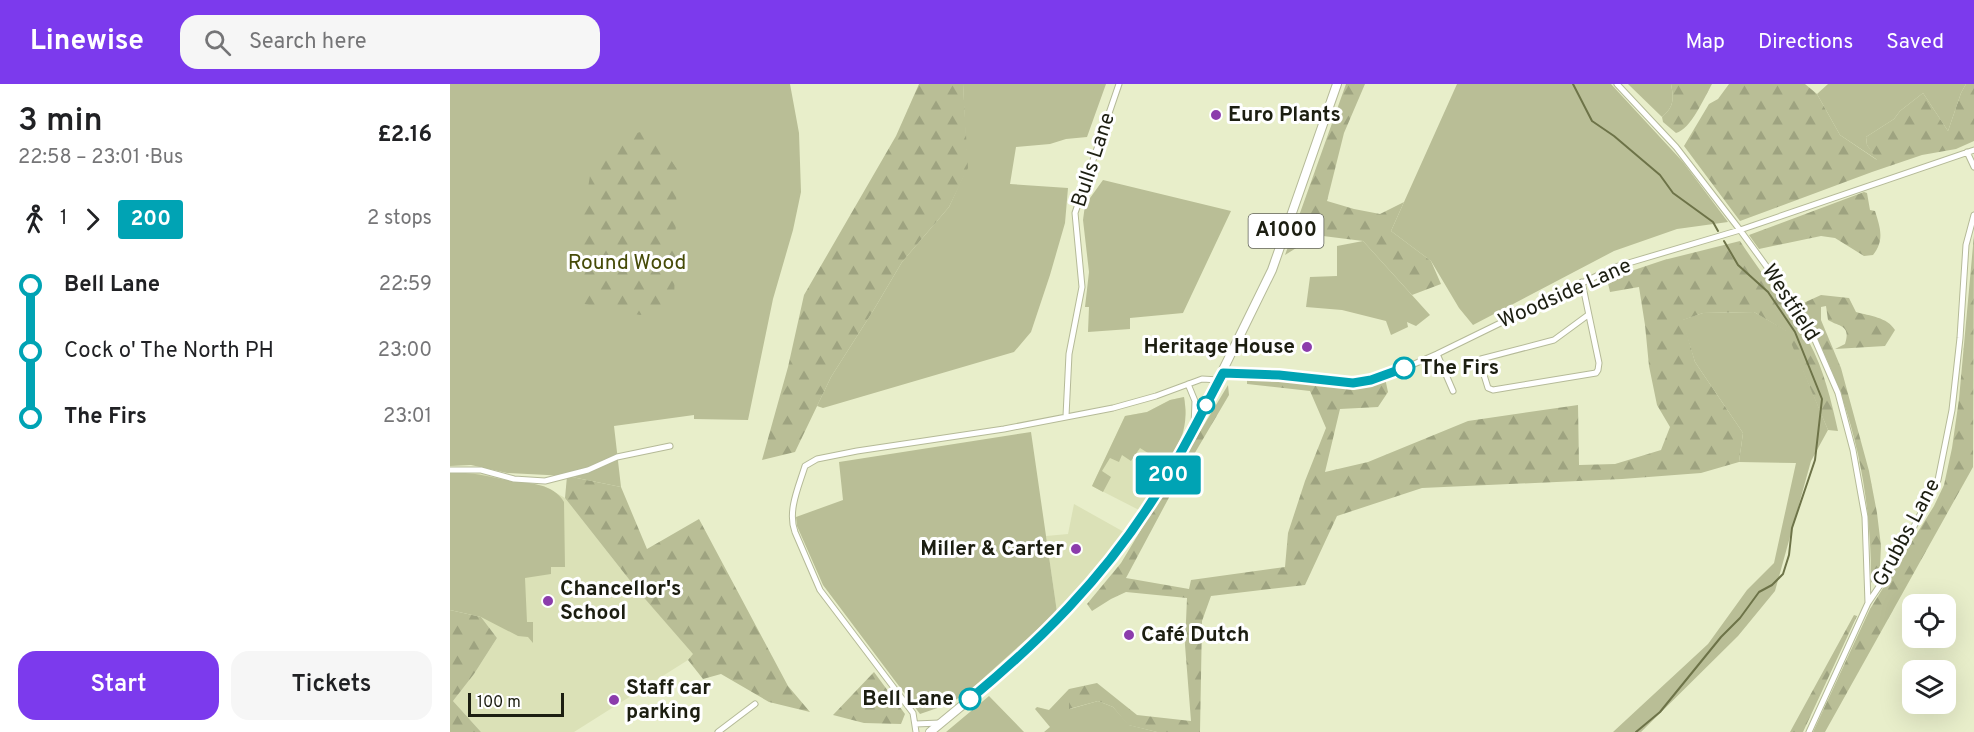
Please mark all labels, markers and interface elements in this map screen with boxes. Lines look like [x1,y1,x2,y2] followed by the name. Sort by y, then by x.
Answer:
[180,15,600,69] search box
[30,24,144,60] text: Linewise
[201,26,234,59] icon: search
[249,29,366,56] text: Search here
[1685,29,1725,56] text: Map
[1758,29,1853,56] text: Directions
[1886,29,1944,56] text: Saved
[18,101,103,143] text: 3 min
[1228,102,1341,129] place label: Euro Plants
[1209,108,1223,122] marker: Euro Plants
[1066,109,1122,211] street label: Bulls Lane
[378,122,432,149] text: £2.16
[18,145,183,171] text: 22:58 – 23:01 · Bus
[18,203,51,236] icon: walk
[76,203,109,236] icon: forward
[60,206,67,232] text: 1
[130,206,171,233] text: 200
[367,206,432,232] text: 2 stops
[1248,214,1324,248] road number: A1000
[568,250,686,277] park label: Round Wood
[1494,253,1636,335] street label: Woodside Lane
[1755,259,1825,347] street label: Westfield
[64,272,160,299] text: Bell Lane
[379,272,432,298] text: 22:59
[1143,334,1295,361] place label: Heritage House
[64,338,274,365] text: Cock o' The North PH
[378,338,432,364] text: 23:00
[1300,340,1314,354] marker: Heritage House
[1420,355,1499,382] place label: The Firs
[1393,357,1415,379] marker: The Firs
[1197,396,1215,414] unlabelled marker
[64,404,147,431] text: The Firs
[383,404,432,430] text: 23:01
[1134,456,1202,494] line badge: 200
[1148,462,1188,489] text: 200
[1867,474,1947,592] street label: Grubbs Lane
[920,536,1064,563] place label: Miller & Carter
[1069,542,1083,556] marker: Miller & Carter
[560,576,681,627] place label: Chancellor's School
[541,594,555,608] marker: Chancellor's School
[1902,594,1956,714] map controls
[1902,594,1956,648] button: locate
[1141,622,1250,649] place label: Café Dutch
[1122,628,1136,642] marker: Café Dutch
[18,651,219,720] button: Start
[231,651,432,720] button: Tickets
[1902,660,1956,714] button: layers
[626,675,711,726] place label: Staff car parking
[862,686,954,713] place label: Bell Lane
[959,688,981,710] marker: Bell Lane
[468,690,564,718] scale bar
[477,693,521,713] text: 100 m
[607,693,621,707] marker: Staff car parking

